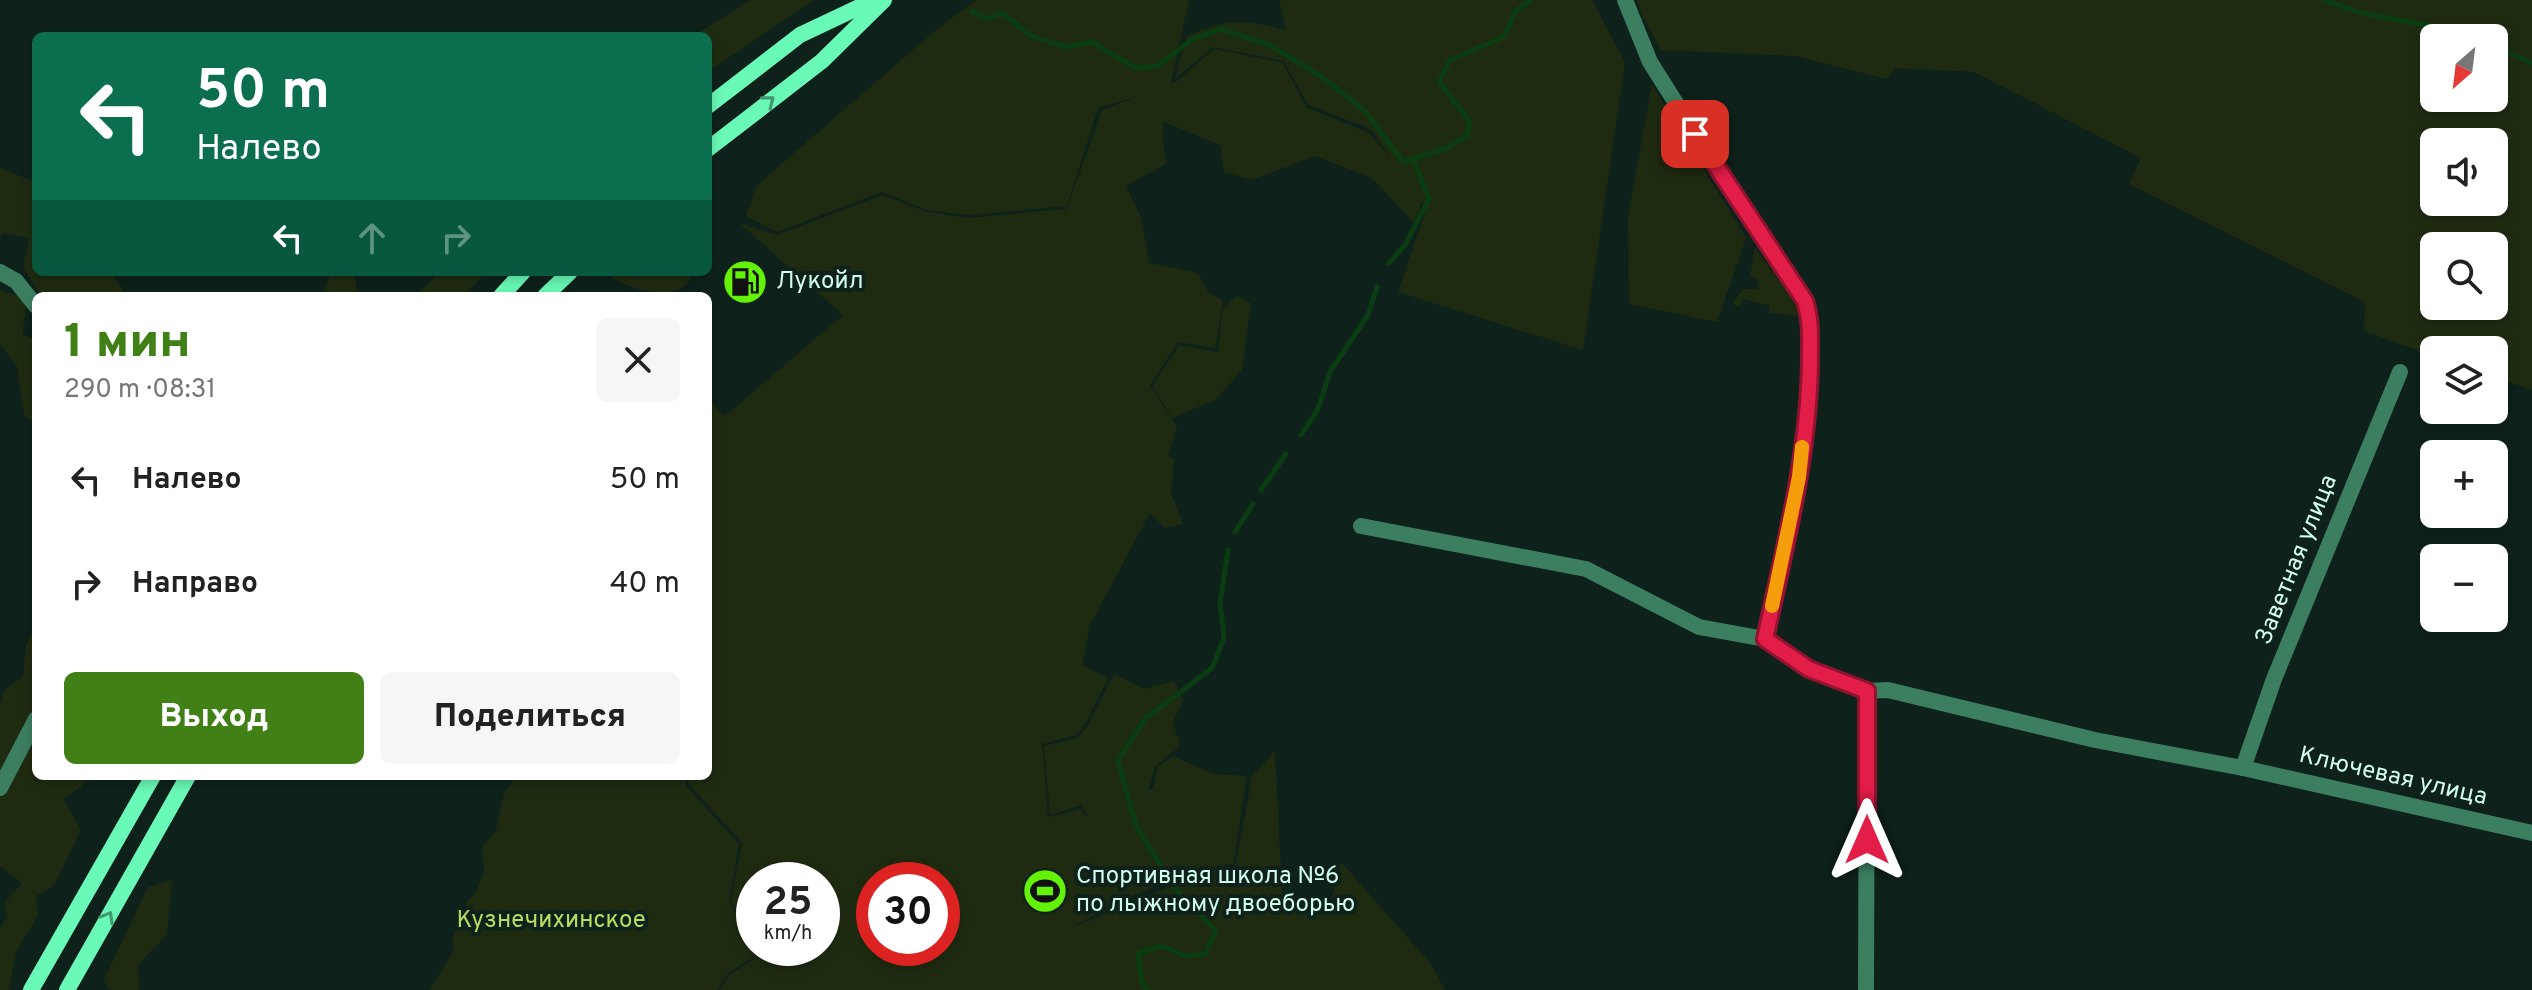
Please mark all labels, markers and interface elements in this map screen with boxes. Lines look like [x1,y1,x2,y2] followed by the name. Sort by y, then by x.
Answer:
[2420,24,2508,112] north arrow
[2420,24,2508,632] map controls
[196,58,330,128] text: 50 m
[64,64,168,168] icon: left
[760,97,775,111] one-way arrow
[1661,100,1729,168] pin
[1673,112,1717,156] icon: arrive
[196,127,322,173] text: Налево
[2420,128,2508,216] button: sound
[266,216,310,260] icon: left
[350,216,394,260] icon: ahead
[434,216,478,260] icon: right
[2420,232,2508,320] button: search
[721,258,769,306] fuel station icon: Лукойл
[776,267,863,297] place label: Лукойл
[64,314,191,374] text: 1 мин
[596,318,680,402] button: close
[2420,336,2508,424] button: layers
[64,374,216,407] text: 290 m · 08:31
[2420,440,2508,528] button: +
[64,458,108,502] icon: left
[132,462,241,499] text: Налево
[610,462,680,499] text: 50 m
[2249,471,2345,649] street label: Заветная улица
[2420,544,2508,632] button: −
[64,562,108,606] icon: right
[132,566,258,603] text: Направо
[610,566,680,603] text: 40 m
[64,672,364,764] button: Выход
[380,672,680,764] button: Поделиться
[2296,741,2490,813] street label: Ключевая улица
[1825,798,1909,882] position arrow
[856,862,960,966] speed limit sign: 30
[1076,862,1355,920] place label: Спортивная школа №6 по лыжному двоеборью
[1021,867,1069,915] sports icon: Спортивная школа №6 по лыжному двоеборью
[764,879,812,929] text: 25
[456,906,646,936] park label: Кузнечихинское
[98,911,114,926] one-way arrow
[764,921,812,947] text: km/h

